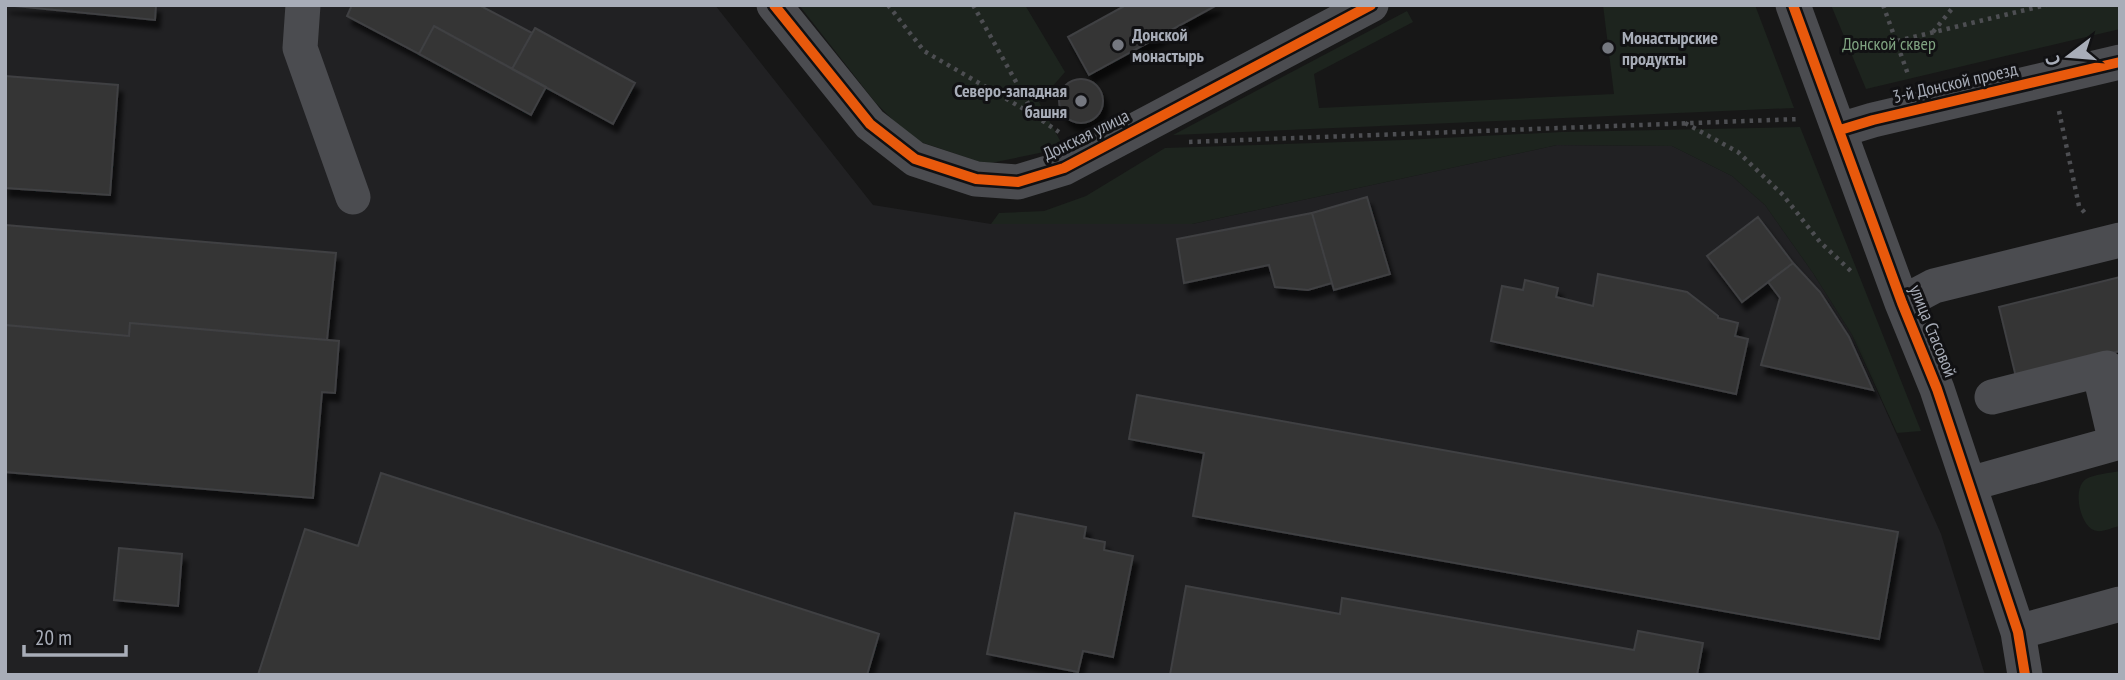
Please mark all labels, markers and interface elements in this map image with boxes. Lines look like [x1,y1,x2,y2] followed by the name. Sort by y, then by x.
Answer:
[2034,21,2104,91] north arrow
[1132,23,1205,67] place label: Донской монастырь
[1622,26,1718,70] place label: Монастырские продукты
[1842,32,1936,55] park label: Донской сквер
[1110,37,1126,53] marker: Донской монастырь
[1600,40,1616,56] marker: Монастырские продукты
[2040,53,2065,68] text: С
[1890,57,2020,108] street label: 3-й Донской проезд
[954,79,1067,123] place label: Северо-западная башня
[1073,93,1089,109] marker: Северо-западная башня
[1039,104,1133,165] street label: Донская улица
[1904,281,1962,380] street label: улица Стасовой
[24,614,126,658] scale bar
[35,624,72,651] text: 20 m

